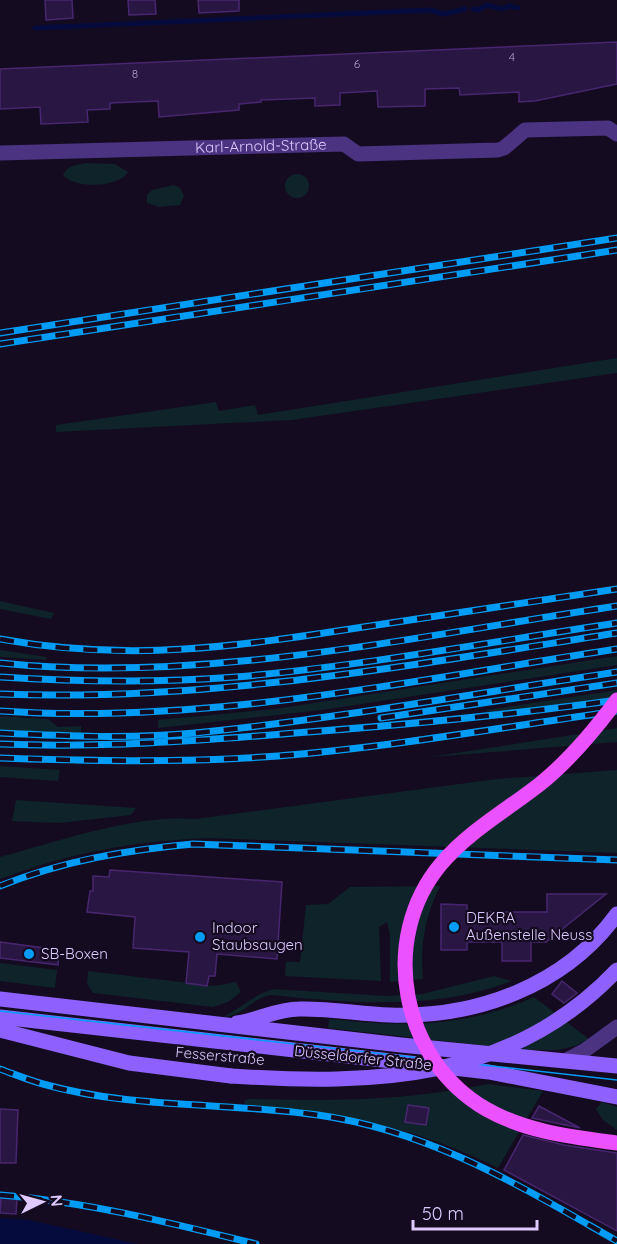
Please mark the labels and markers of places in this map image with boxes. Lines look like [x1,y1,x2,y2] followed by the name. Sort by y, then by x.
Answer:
[466,908,592,944] place label: DEKRA Außenstelle Neuss
[212,918,303,954] place label: Indoor Staubsaugen
[447,920,461,934] marker: DEKRA Außenstelle Neuss
[193,930,207,944] marker: Indoor Staubsaugen
[41,944,108,963] place label: SB-Boxen
[22,947,36,961] marker: SB-Boxen

